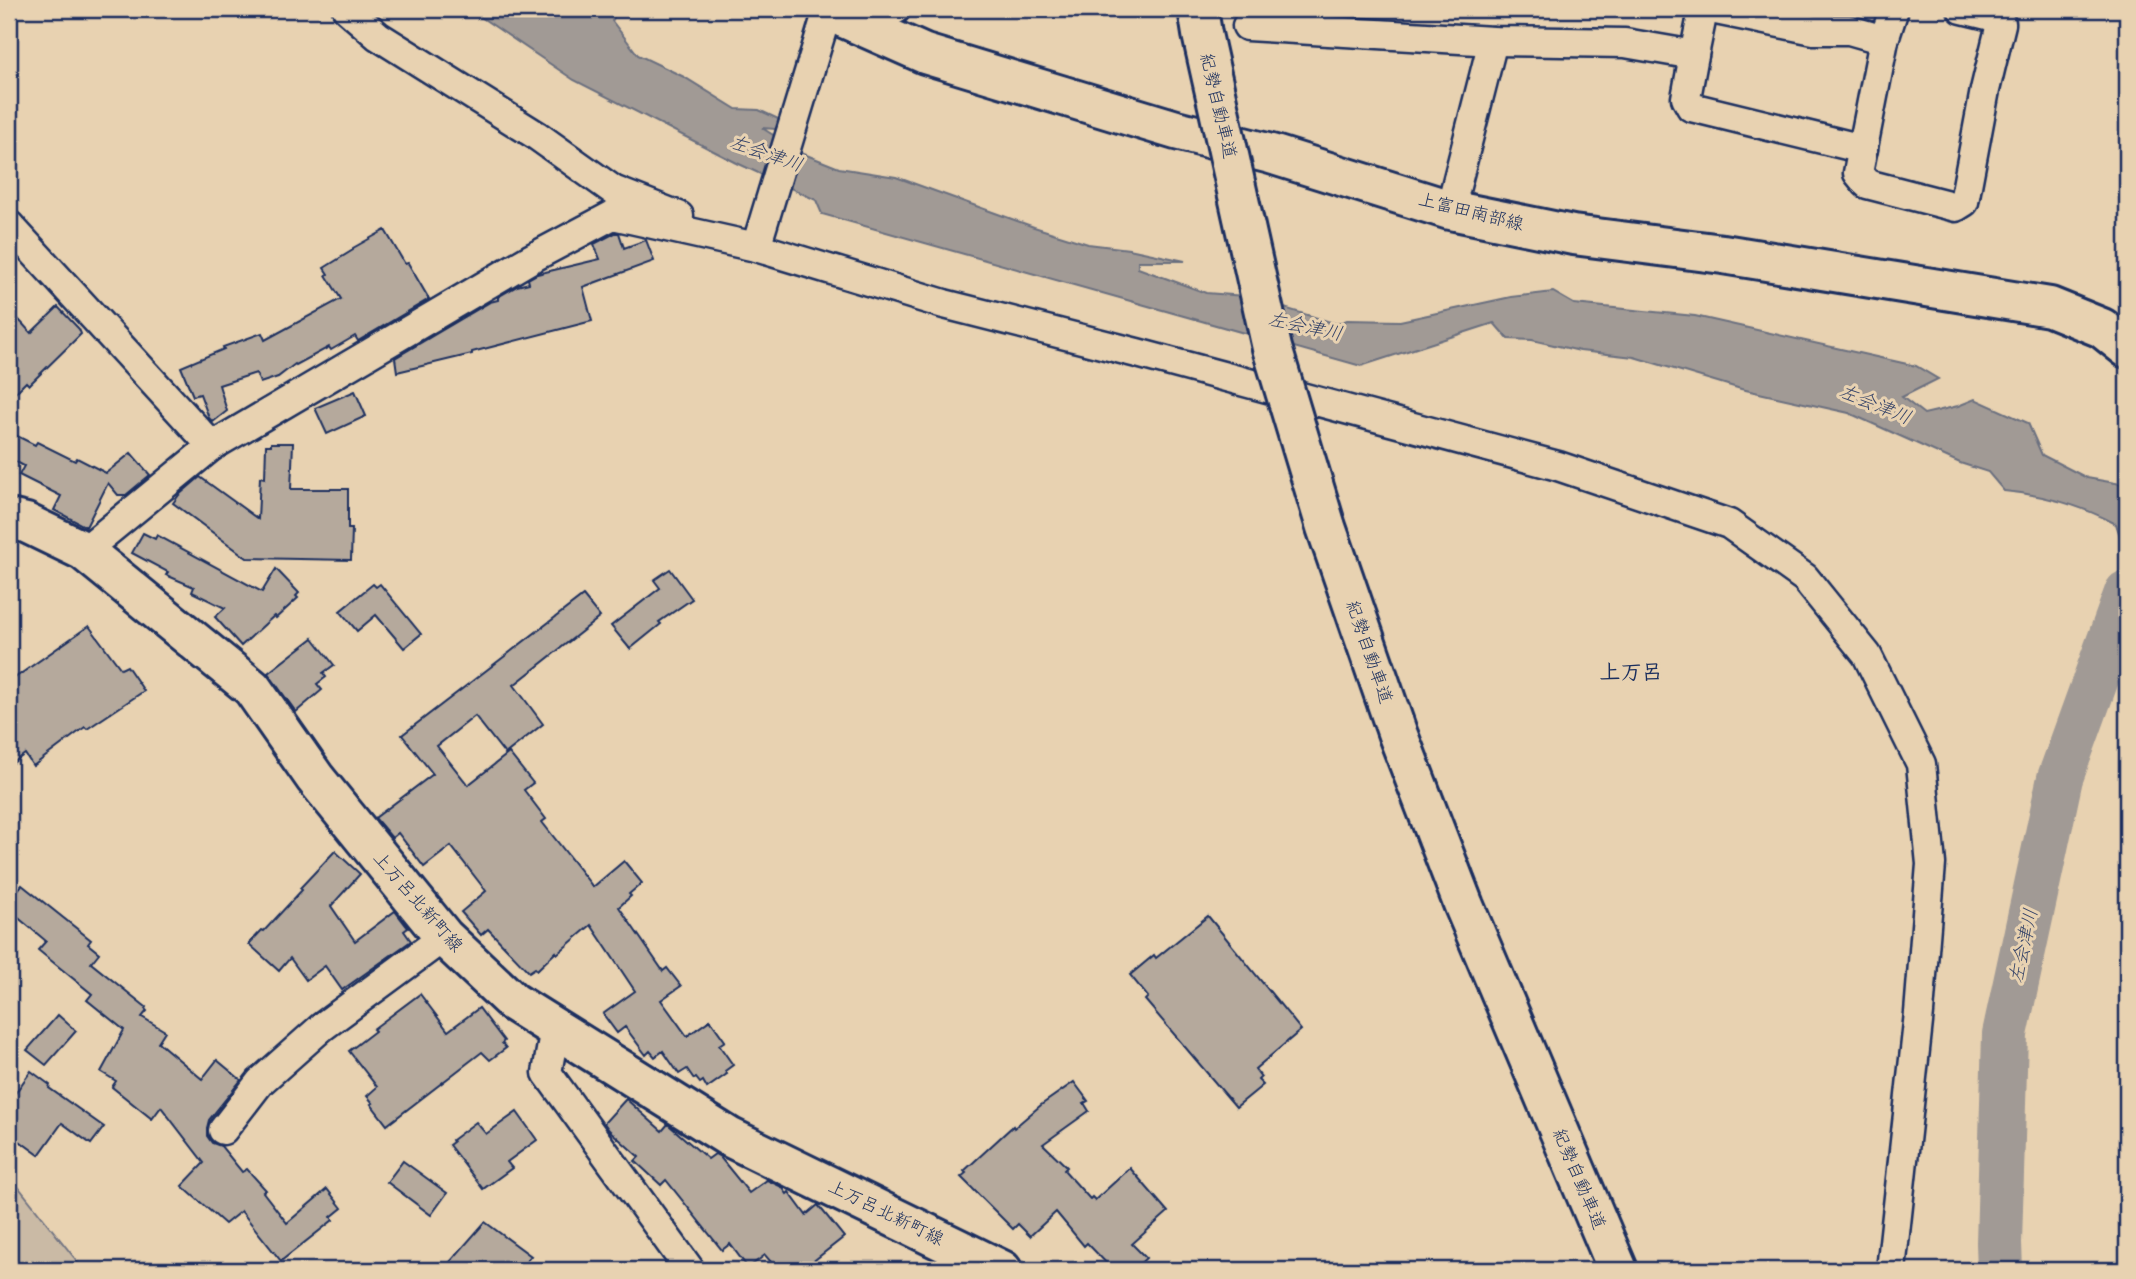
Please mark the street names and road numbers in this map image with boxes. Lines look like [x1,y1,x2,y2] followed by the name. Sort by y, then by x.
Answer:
[1196,51,1240,161] street label: 紀勢自動車道
[1416,189,1526,235] street label: 上富田南部線
[1341,598,1397,706] street label: 紀勢自動車道
[369,848,467,956] street label: 上万呂北新町線
[1548,1125,1610,1233] street label: 紀勢自動車道
[825,1176,947,1250] street label: 上万呂北新町線

